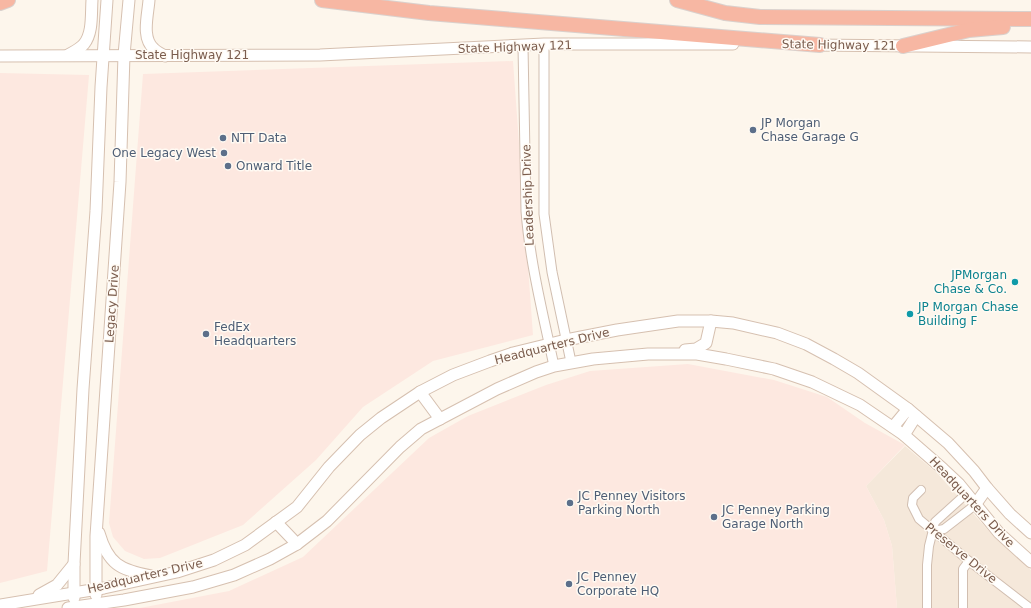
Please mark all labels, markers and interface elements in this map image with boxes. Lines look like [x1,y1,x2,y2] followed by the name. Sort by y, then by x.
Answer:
[782,37,896,53] street label: State Highway 121
[458,38,572,56] street label: State Highway 121
[135,48,249,62] street label: State Highway 121
[760,116,859,144] place label: JP Morgan Chase Garage G
[748,125,758,135] marker: JP Morgan Chase Garage G
[231,131,287,145] place label: NTT Data
[218,133,228,143] marker: NTT Data
[519,144,537,246] street label: Leadership Drive
[112,146,216,160] place label: One Legacy West
[219,148,229,158] marker: One Legacy West
[236,159,312,173] place label: Onward Title
[223,161,233,171] marker: Onward Title
[102,264,122,344] street label: Legacy Drive
[934,268,1007,296] place label: JPMorgan Chase & Co.
[1010,277,1020,287] marker: JPMorgan Chase & Co.
[917,300,1018,328] place label: JP Morgan Chase Building F
[905,309,915,319] marker: JP Morgan Chase Building F
[214,320,296,348] place label: FedEx Headquarters
[493,325,611,367] street label: Headquarters Drive
[201,329,211,339] marker: FedEx Headquarters
[927,454,1017,550] street label: Headquarters Drive
[577,489,686,517] place label: JC Penney Visitors Parking North
[565,498,575,508] marker: JC Penney Visitors Parking North
[721,503,830,531] place label: JC Penney Parking Garage North
[709,512,719,522] marker: JC Penney Parking Garage North
[922,520,1000,586] street label: Preserve Drive
[86,556,204,596] street label: Headquarters Drive
[576,570,659,598] place label: JC Penney Corporate HQ
[564,579,574,589] marker: JC Penney Corporate HQ

